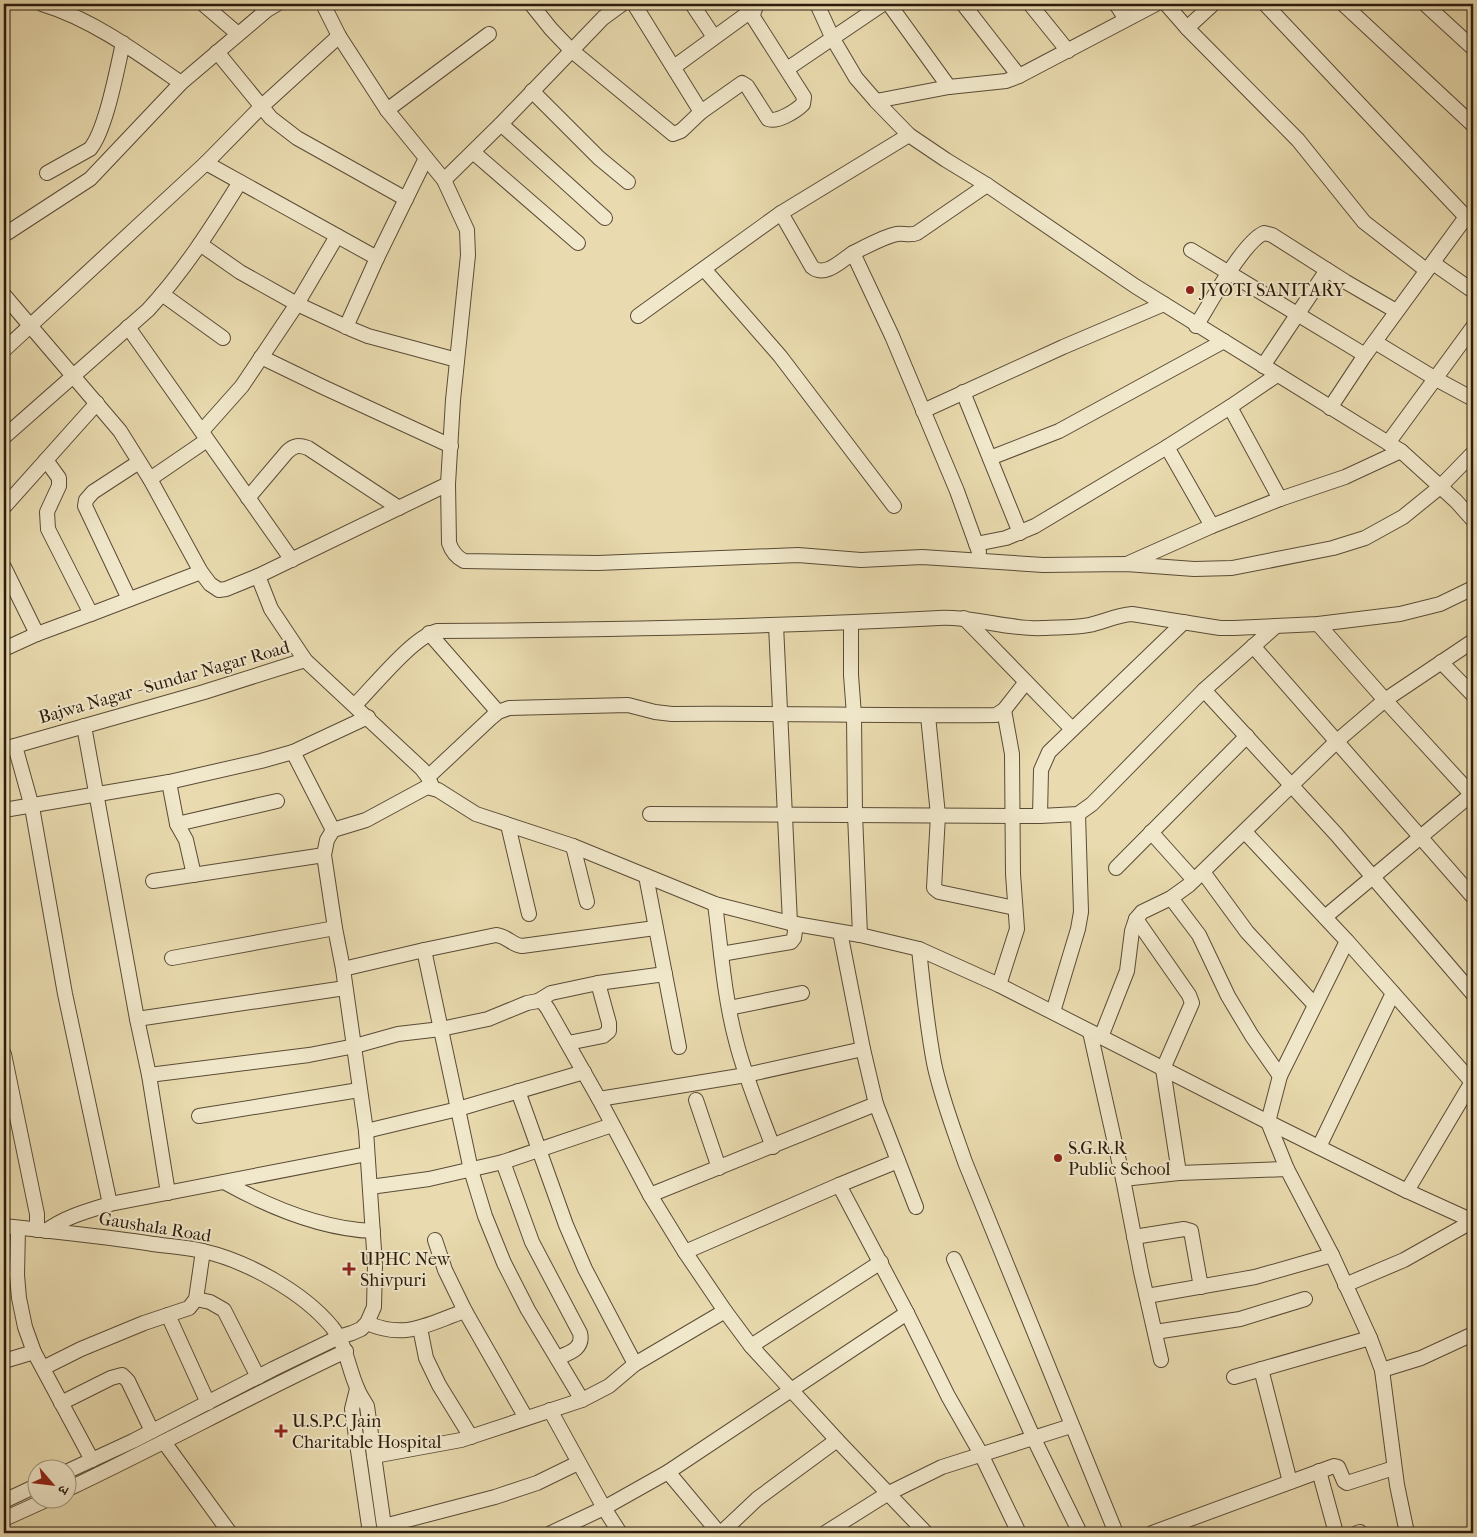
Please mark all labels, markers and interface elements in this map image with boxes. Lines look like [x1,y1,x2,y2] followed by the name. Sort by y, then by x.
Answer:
[1198,280,1346,301] place label: JYOTI SANITARY
[1184,284,1196,296] marker: JYOTI SANITARY
[36,636,292,728] street label: Bajwa Nagar - Sundar Nagar Road
[1068,1138,1170,1180] place label: S.G.R.R Public School
[1052,1152,1064,1164] marker: S.G.R.R Public School
[97,1208,213,1247] street label: Gaushala Road
[360,1249,451,1291] place label: UPHC New Shivpuri
[342,1262,356,1276] marker: UPHC New Shivpuri
[292,1411,441,1453] place label: U.S.P.C Jain Charitable Hospital
[274,1424,288,1438] marker: U.S.P.C Jain Charitable Hospital
[28,1460,78,1510] north arrow
[53,1482,73,1498] text: उ

